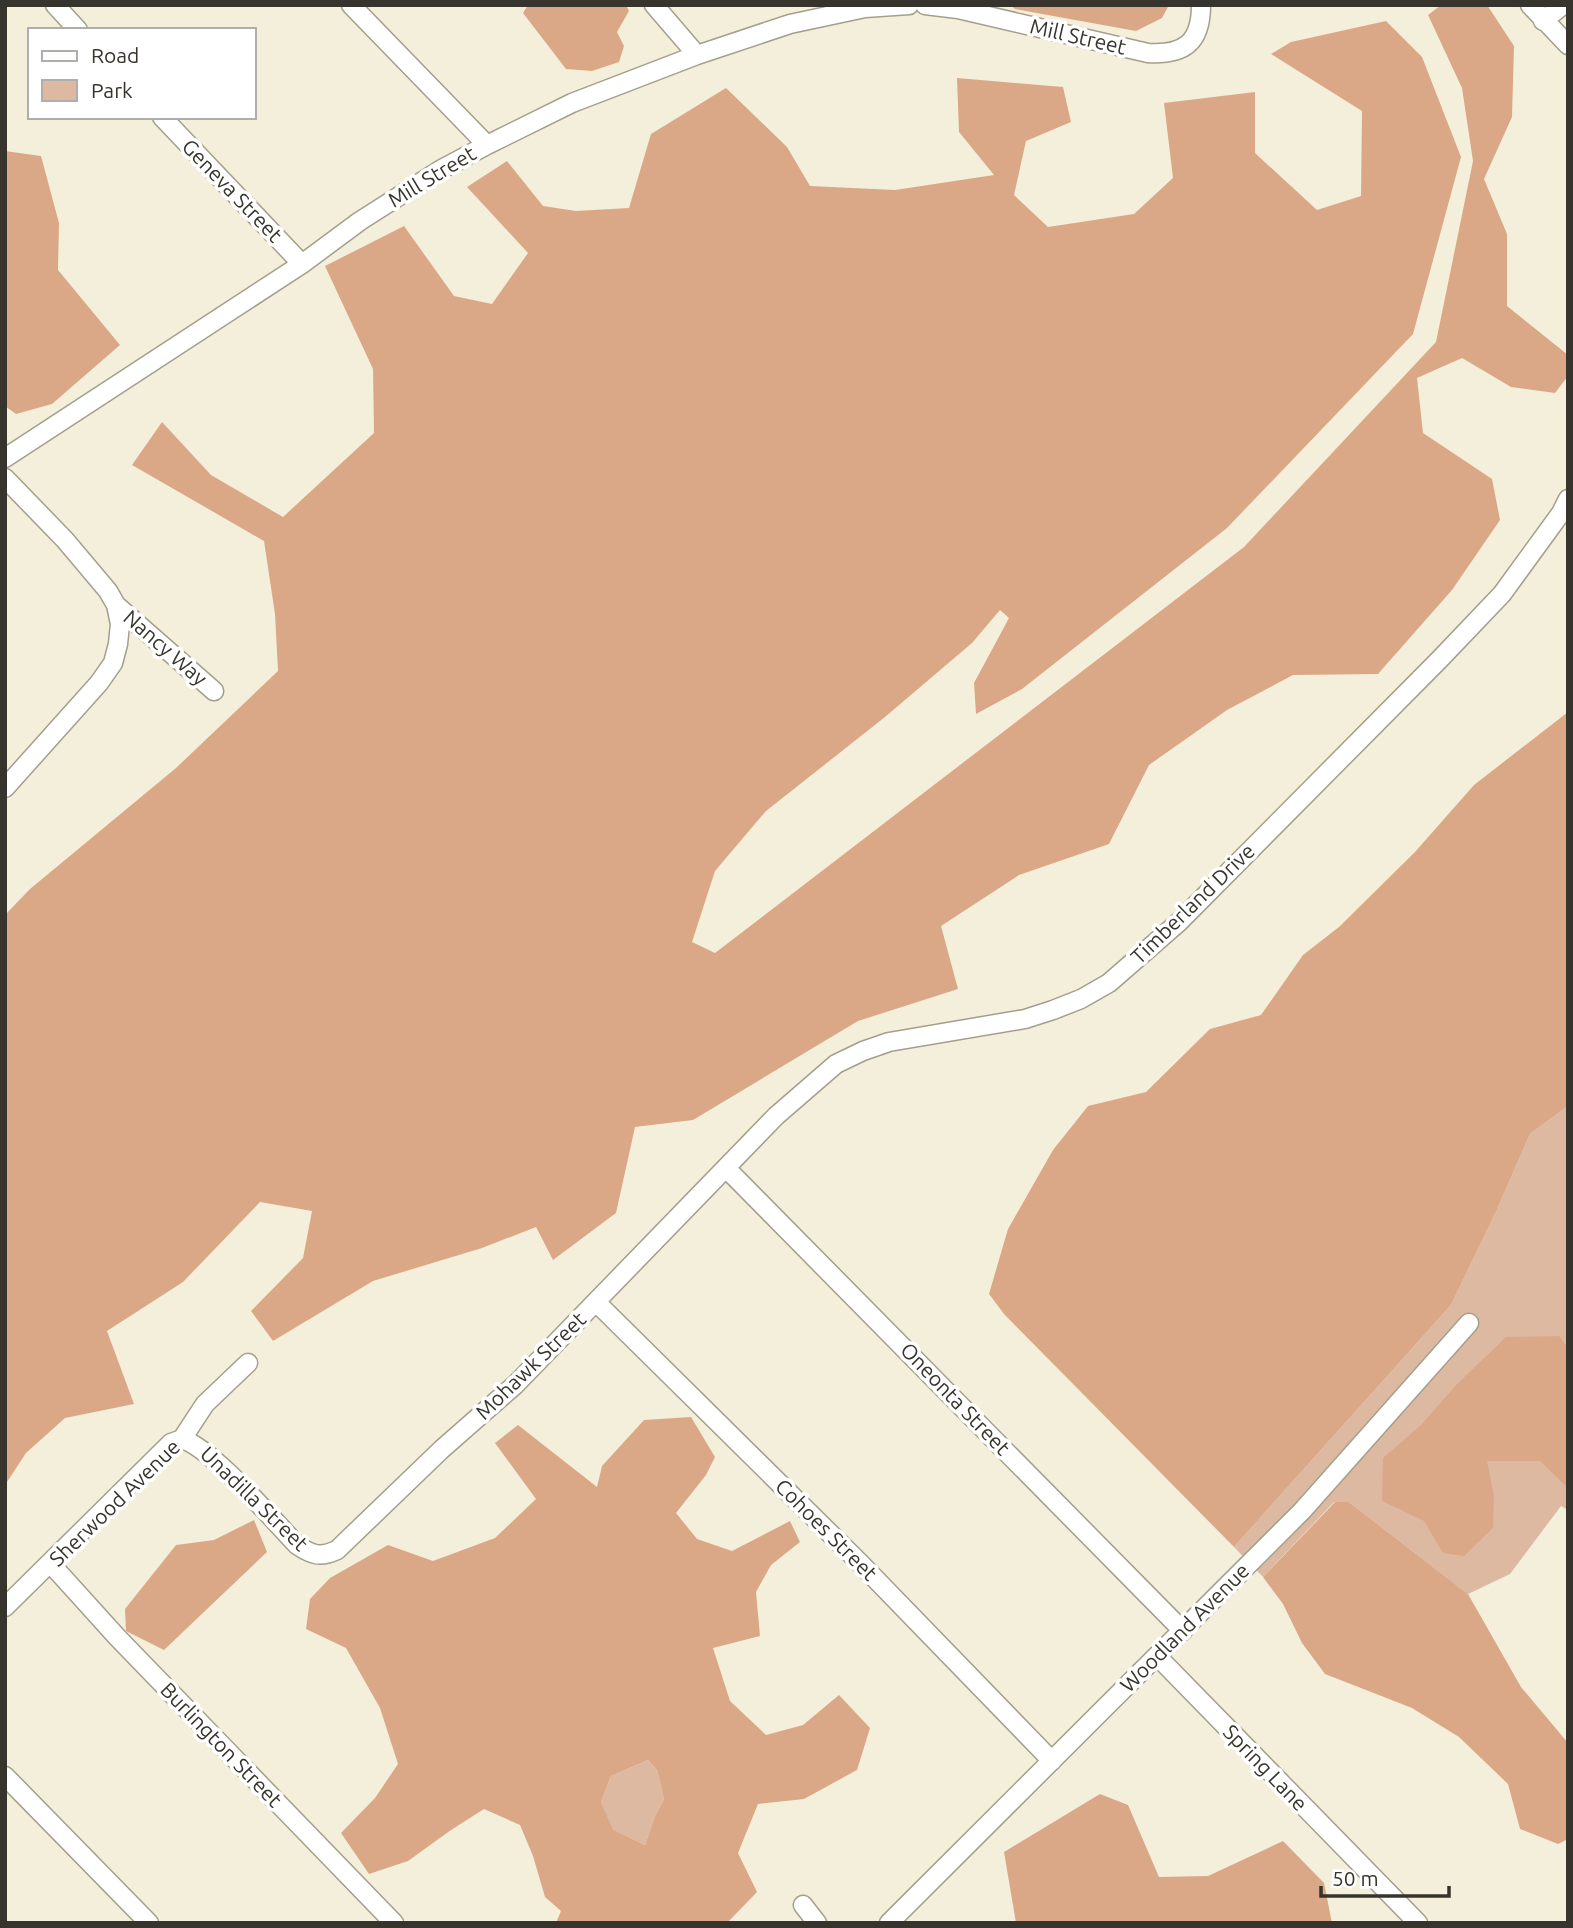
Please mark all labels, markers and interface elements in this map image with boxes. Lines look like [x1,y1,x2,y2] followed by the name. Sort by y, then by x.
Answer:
[1028,13,1129,59] street label: Mill Street
[28,28,256,119] legend
[91,43,139,67] text: Road
[91,78,133,102] text: Park
[178,134,288,247] street label: Geneva Street
[383,141,480,212] street label: Mill Street
[119,605,212,690] street label: Nancy Way
[1126,838,1259,968] street label: Timberland Drive
[470,1307,590,1424] street label: Mohawk Street
[896,1337,1015,1459] street label: Oneonta Street
[44,1434,184,1571] street label: Sherwood Avenue
[196,1441,313,1555] street label: Unadilla Street
[771,1474,882,1585] street label: Cohoes Street
[1115,1558,1254,1697] street label: Woodland Avenue
[156,1677,287,1812] street label: Burlington Street
[1219,1719,1313,1815] street label: Spring Lane
[1321,1854,1449,1898] scale bar
[1332,1866,1379,1890] text: 50 m

